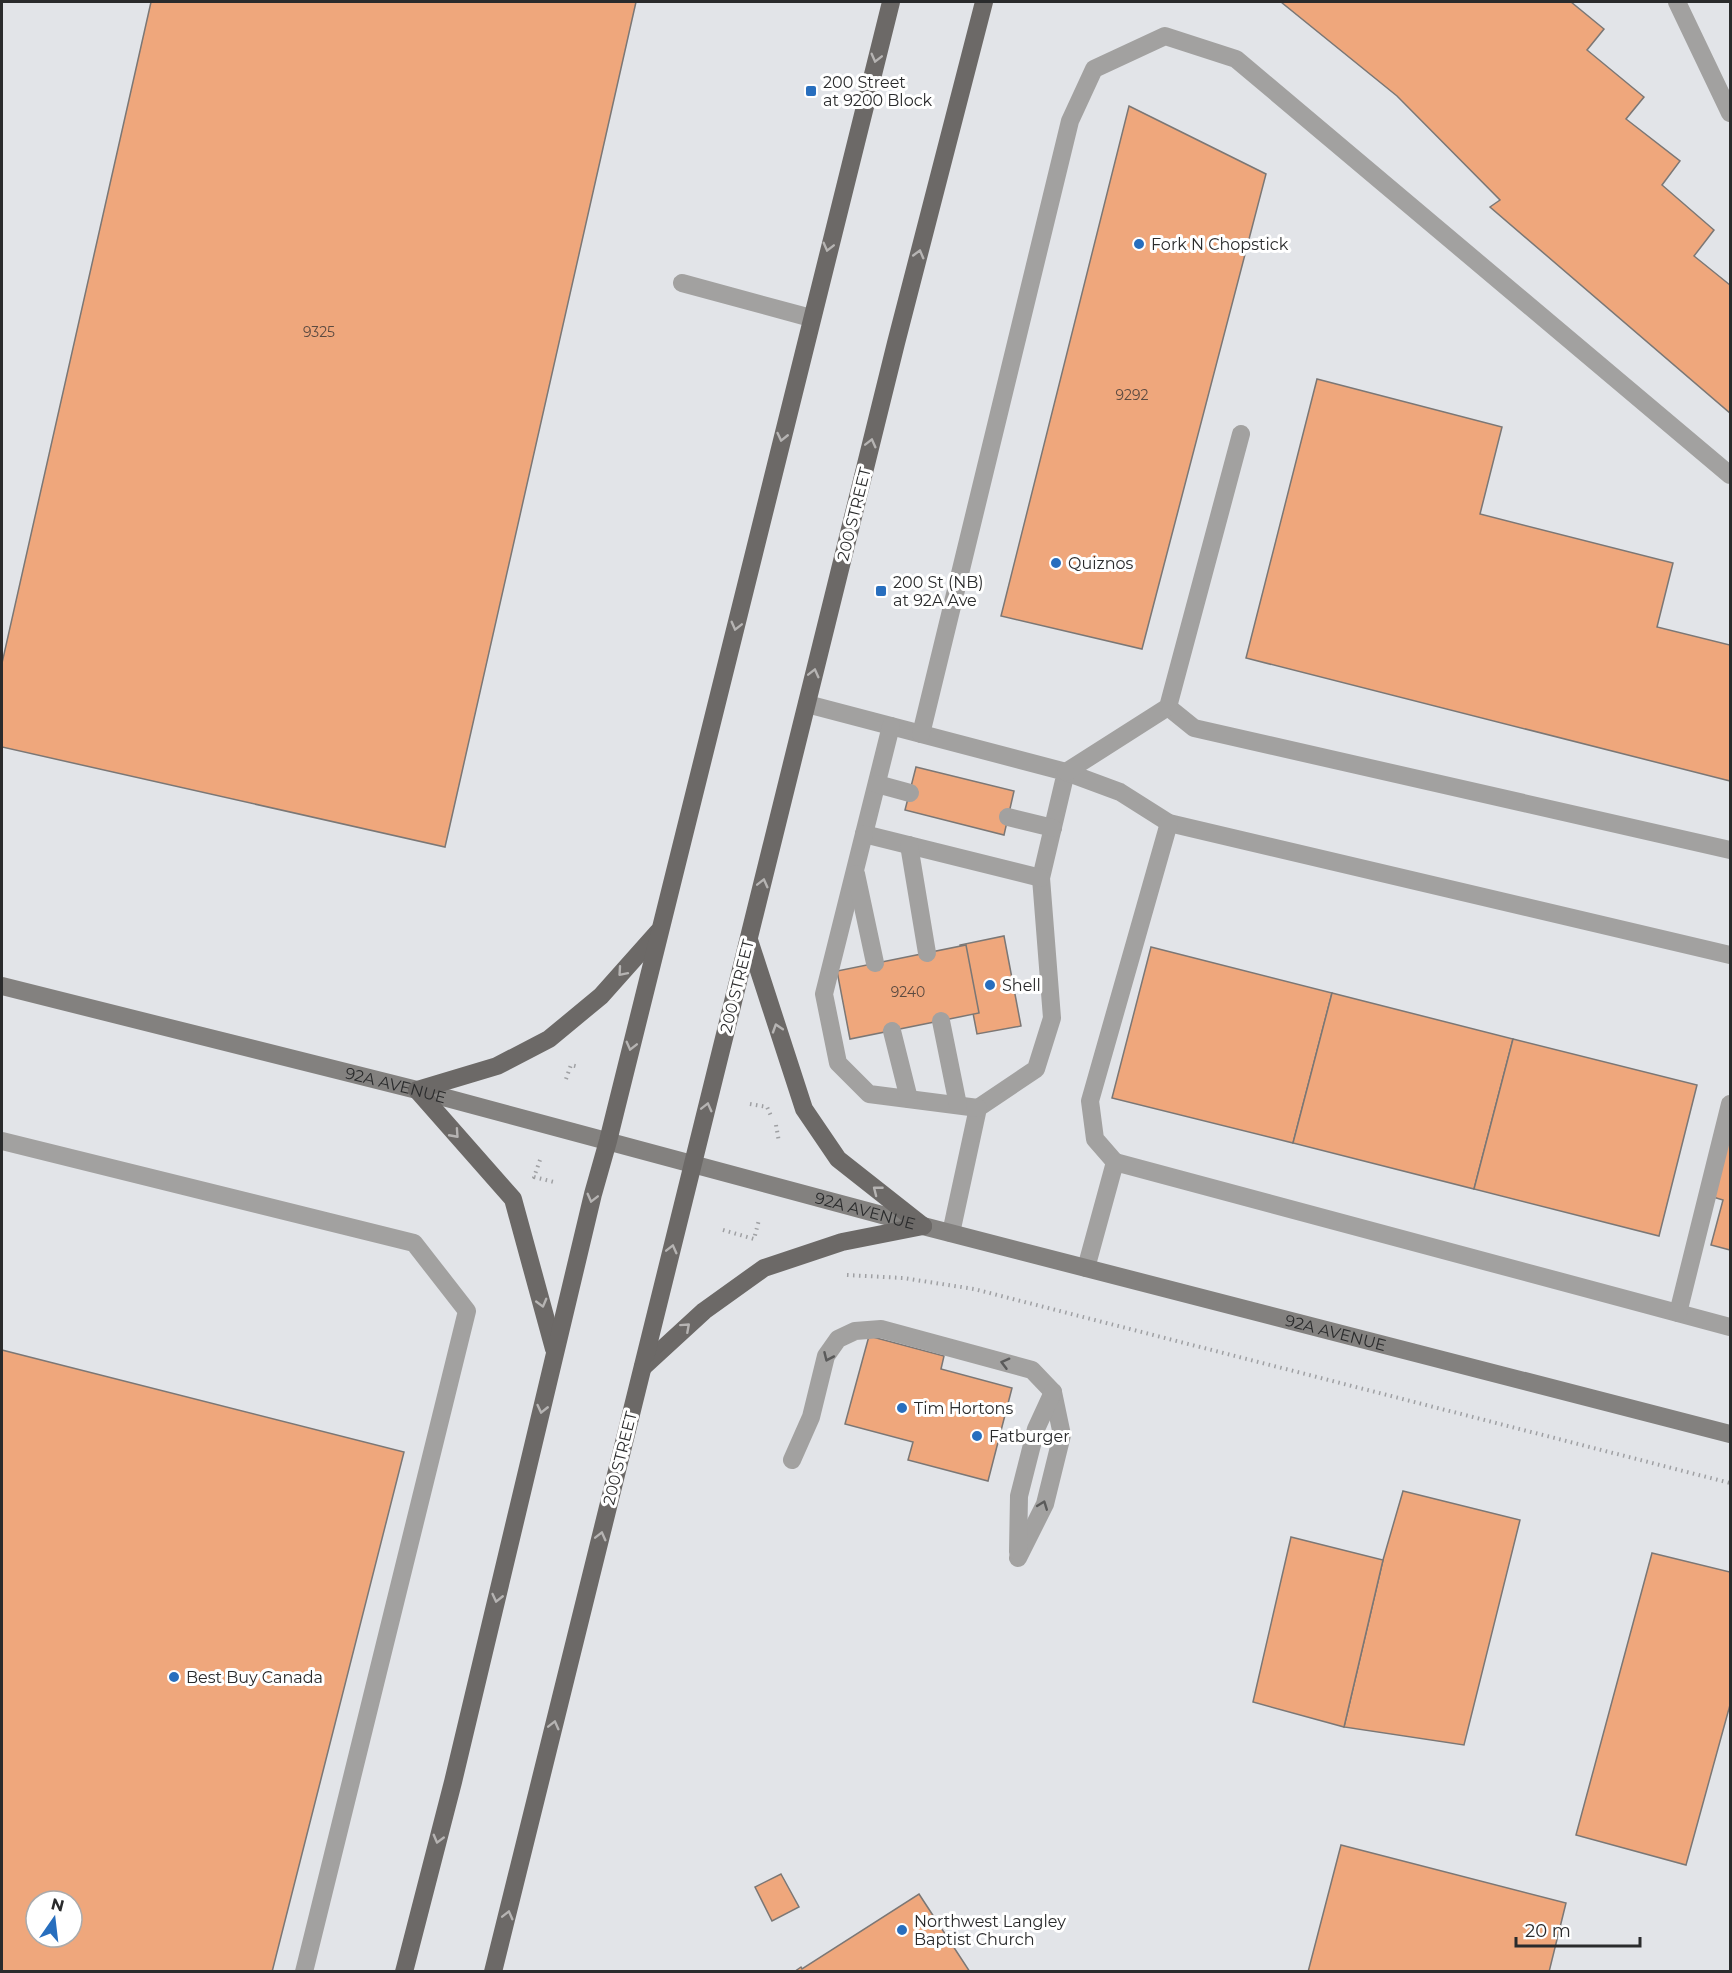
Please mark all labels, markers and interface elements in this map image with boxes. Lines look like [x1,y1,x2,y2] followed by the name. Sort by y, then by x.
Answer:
[871,53,884,63] one-way arrow
[823,73,933,110] place label: 200 Street at 9200 Block
[804,84,818,98] marker: 200 Street at 9200 Block
[1151,235,1289,254] place label: Fork N Chopstick
[1132,237,1146,251] marker: Fork N Chopstick
[823,242,836,252] one-way arrow
[912,249,924,260] one-way arrow
[303,323,335,341] house number: 9325
[1116,386,1149,404] house number: 9292
[777,431,790,441] one-way arrow
[864,438,877,448] one-way arrow
[833,465,875,563] street label: 200 STREET
[1068,554,1134,573] place label: Quiznos
[1049,556,1063,570] marker: Quiznos
[893,573,984,610] place label: 200 St (NB) at 92A Ave
[874,584,888,598] marker: 200 St (NB) at 92A Ave
[730,621,743,631] one-way arrow
[807,668,820,678] one-way arrow
[755,878,768,888] one-way arrow
[716,937,758,1035] street label: 200 STREET
[618,965,629,976] one-way arrow
[1002,976,1041,995] place label: Shell
[983,978,997,992] marker: Shell
[891,983,925,1001] house number: 9240
[772,1023,785,1034] one-way arrow
[626,1041,639,1051] one-way arrow
[343,1063,448,1107] street label: 92A AVENUE
[700,1102,713,1112] one-way arrow
[448,1127,459,1138] one-way arrow
[873,1186,884,1197] one-way arrow
[813,1188,918,1233] street label: 92A AVENUE
[586,1192,599,1202] one-way arrow
[665,1244,678,1254] one-way arrow
[534,1298,547,1308] one-way arrow
[1283,1310,1388,1354] street label: 92A AVENUE
[680,1323,690,1334] one-way arrow
[823,1351,835,1362] one-way arrow
[1001,1357,1011,1370] one-way arrow
[914,1399,1013,1418] place label: Tim Hortons
[895,1401,909,1415] marker: Tim Hortons
[536,1403,549,1413] one-way arrow
[599,1409,641,1507] street label: 200 STREET
[989,1427,1070,1446] place label: Fatburger
[970,1429,984,1443] marker: Fatburger
[1036,1500,1048,1511] one-way arrow
[594,1531,607,1541] one-way arrow
[491,1593,504,1603] one-way arrow
[186,1668,323,1687] place label: Best Buy Canada
[167,1670,181,1684] marker: Best Buy Canada
[547,1721,560,1731] one-way arrow
[433,1833,445,1844] one-way arrow
[24,1889,84,1949] north arrow
[49,1894,66,1916] text: N
[500,1910,513,1920] one-way arrow
[1516,1910,1640,1948] scale bar
[914,1912,1066,1949] place label: Northwest Langley Baptist Church
[1525,1920,1571,1942] text: 20 m
[895,1923,909,1937] marker: Northwest Langley Baptist Church

